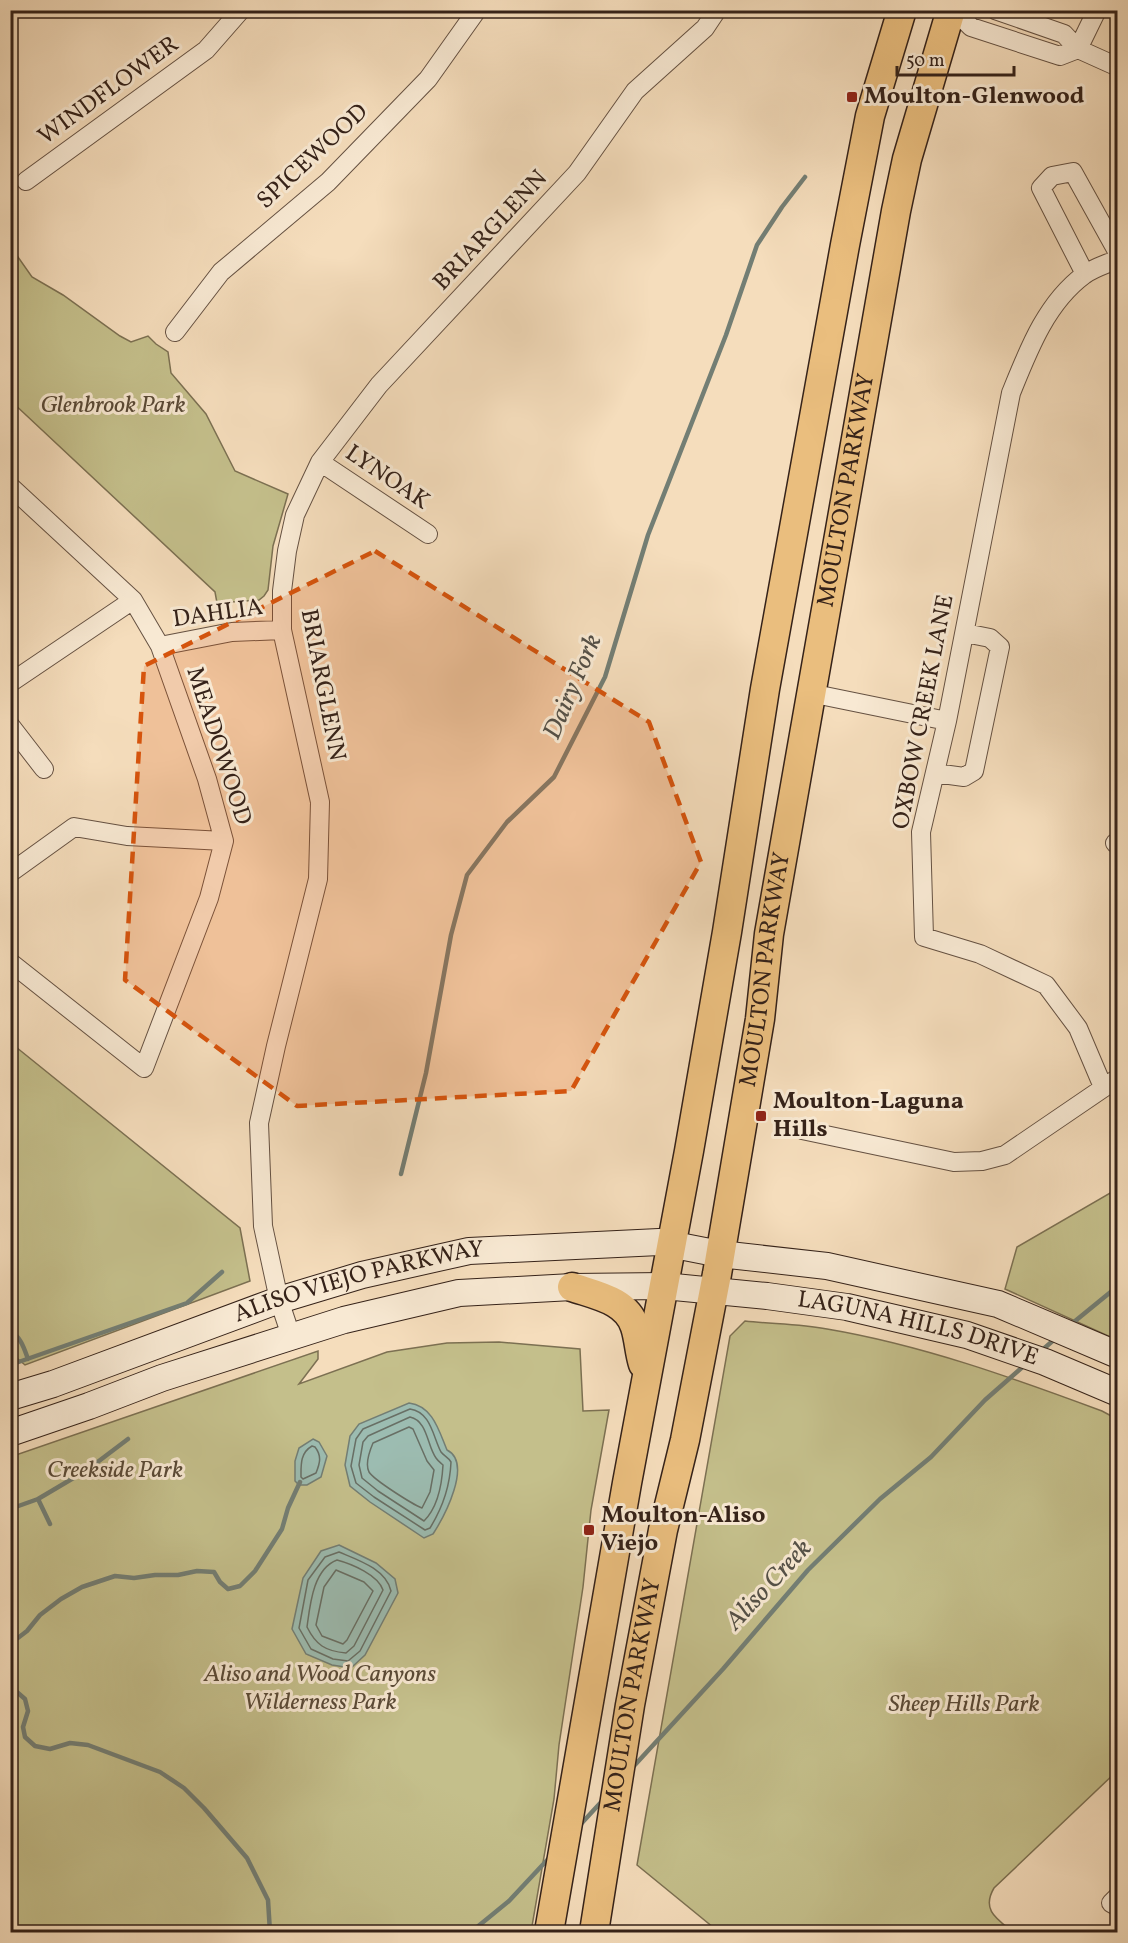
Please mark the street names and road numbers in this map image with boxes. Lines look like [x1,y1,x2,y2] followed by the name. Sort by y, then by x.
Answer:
[31,28,187,154] street label: WINDFLOWER
[250,96,376,218] street label: SPICEWOOD
[426,163,556,299] street label: BRIARGLENN
[810,371,884,610] street label: MOULTON PARKWAY
[338,437,436,519] street label: LYNOAK
[171,591,265,637] street label: DAHLIA
[885,592,963,832] street label: OXBOW CREEK LANE
[291,606,353,764] street label: BRIARGLENN
[176,663,260,829] street label: MEADOWOOD
[732,850,800,1089] street label: MOULTON PARKWAY
[229,1233,484,1332] street label: ALISO VIEJO PARKWAY
[795,1283,1043,1375] street label: LAGUNA HILLS DRIVE
[596,1576,671,1815] street label: MOULTON PARKWAY

